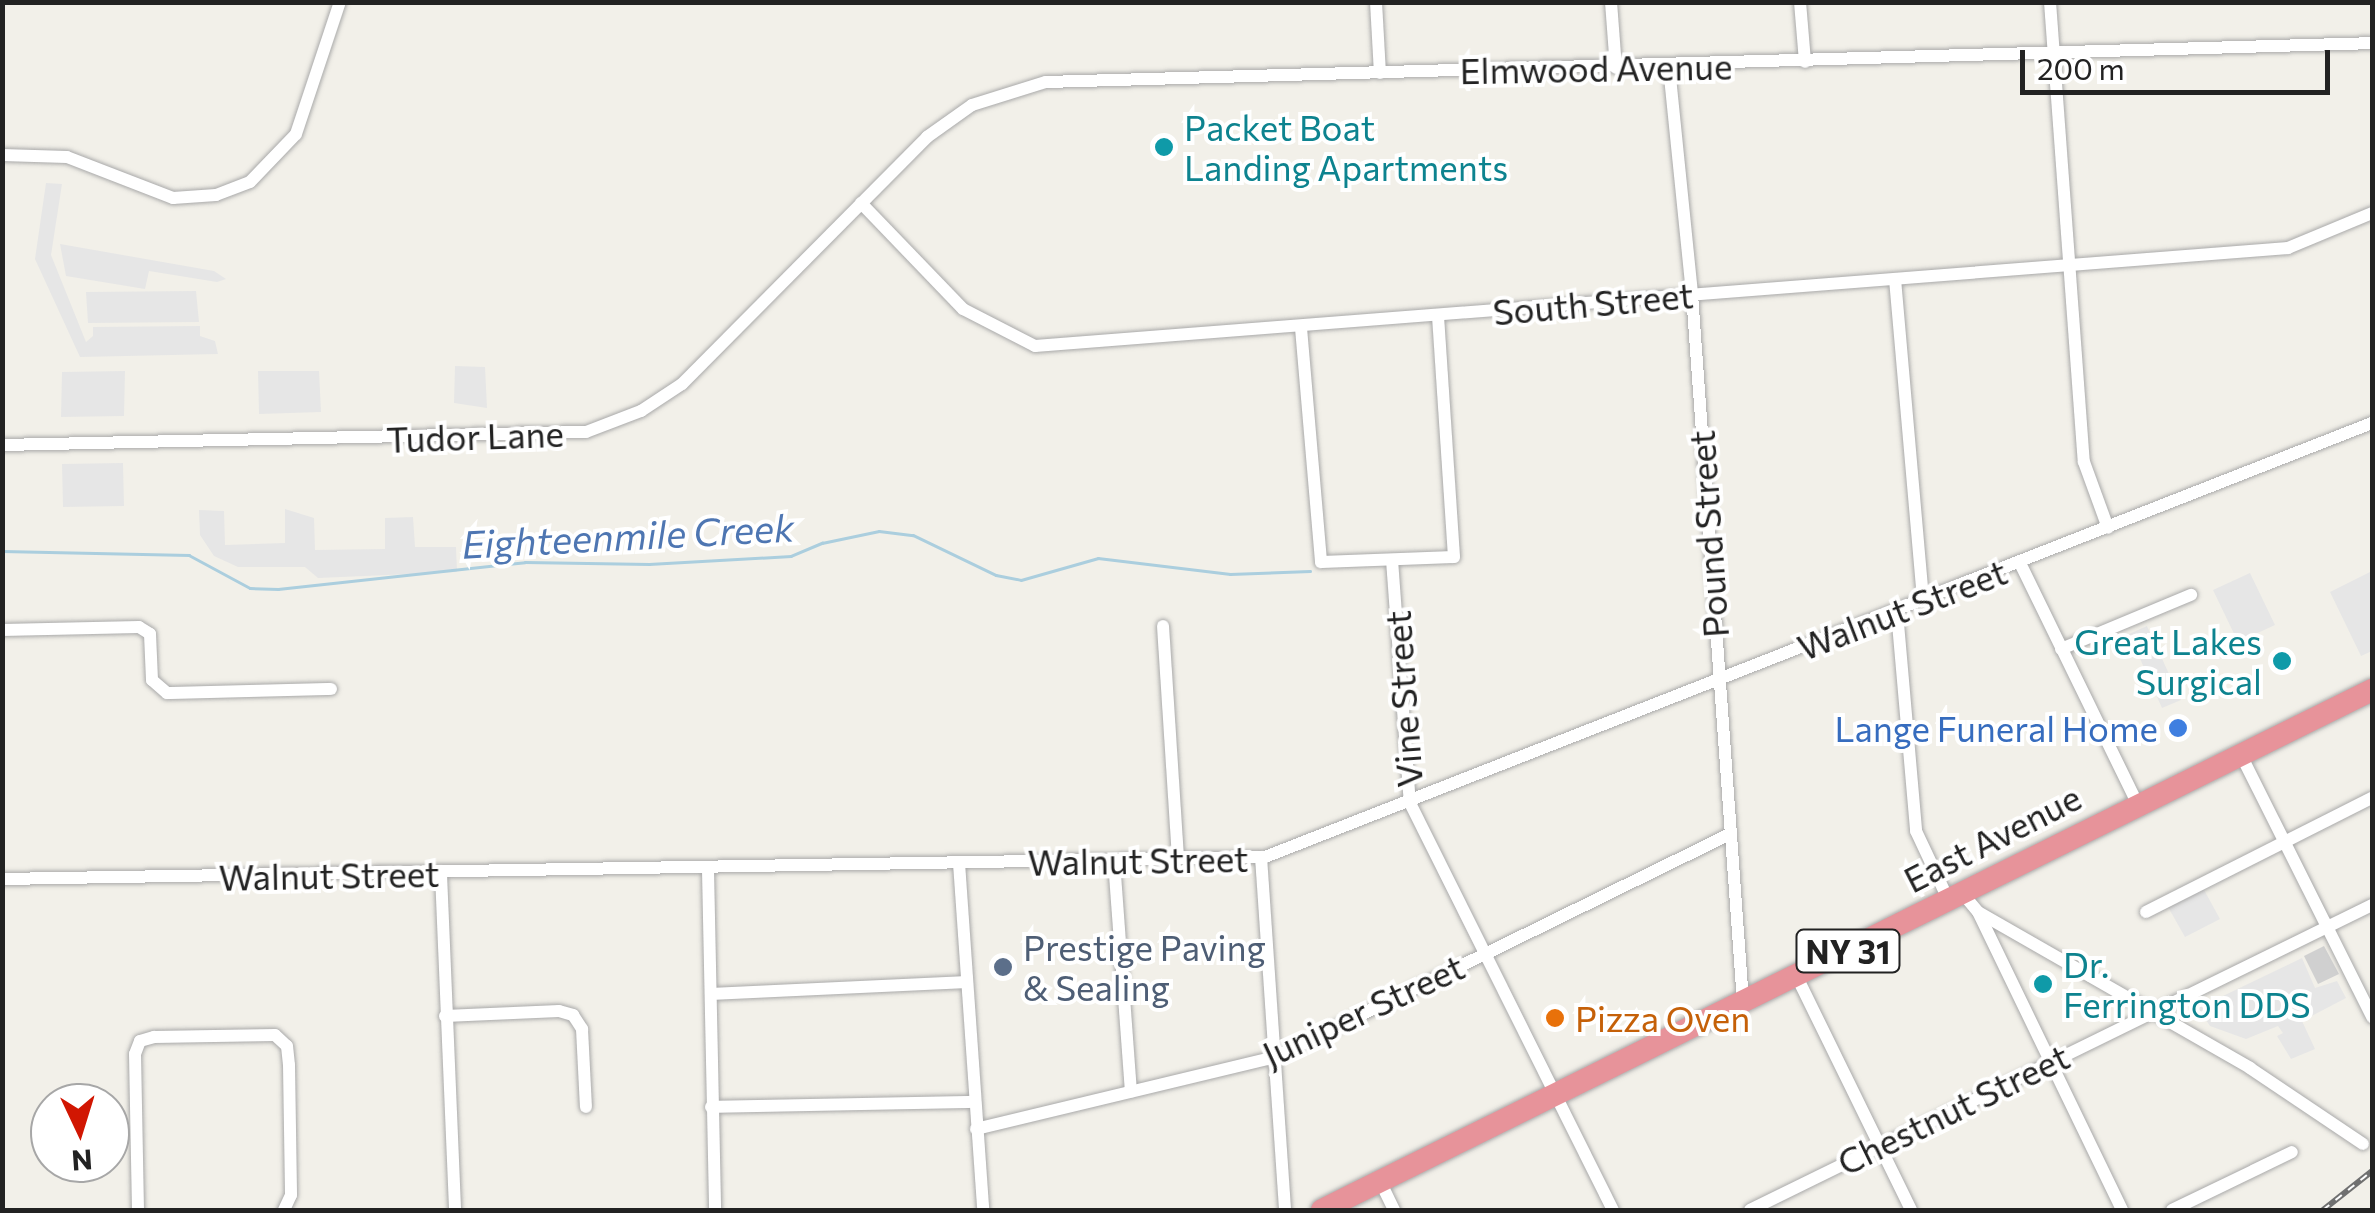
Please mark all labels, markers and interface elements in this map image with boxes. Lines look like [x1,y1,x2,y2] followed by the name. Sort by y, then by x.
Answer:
[2025,30,2335,92] scale bar
[1459,45,1733,91] street label: Elmwood Avenue
[2037,49,2125,86] text: 200 m
[1184,106,1508,188] place label: Packet Boat Landing Apartments
[1153,136,1175,158] marker: Packet Boat Landing Apartments
[1491,273,1695,333] street label: South Street
[385,412,565,460] street label: Tudor Lane
[1680,429,1736,639] street label: Pound Street
[461,504,795,566] water label: Eighteenmile Creek
[1791,550,2013,668] street label: Walnut Street
[1376,609,1430,789] street label: Vine Street
[2074,620,2262,702] place label: Great Lakes Surgical
[2271,650,2293,672] marker: Great Lakes Surgical
[1835,707,2158,749] place label: Lange Funeral Home
[2167,717,2189,739] marker: Lange Funeral Home
[1897,776,2087,900] street label: East Avenue
[1027,837,1249,883] street label: Walnut Street
[218,852,440,898] street label: Walnut Street
[1793,924,1903,978] road number: NY 31
[1023,926,1266,1008] place label: Prestige Paving & Sealing
[2063,943,2311,1025] place label: Dr. Ferrington DDS
[1256,945,1470,1075] street label: Juniper Street
[992,956,1014,978] marker: Prestige Paving & Sealing
[2032,973,2054,995] marker: Dr. Ferrington DDS
[1575,997,1750,1039] place label: Pizza Oven
[1544,1007,1566,1029] marker: Pizza Oven
[1830,1035,2076,1183] street label: Chestnut Street
[30,1083,130,1183] north arrow
[70,1143,94,1179] text: N

